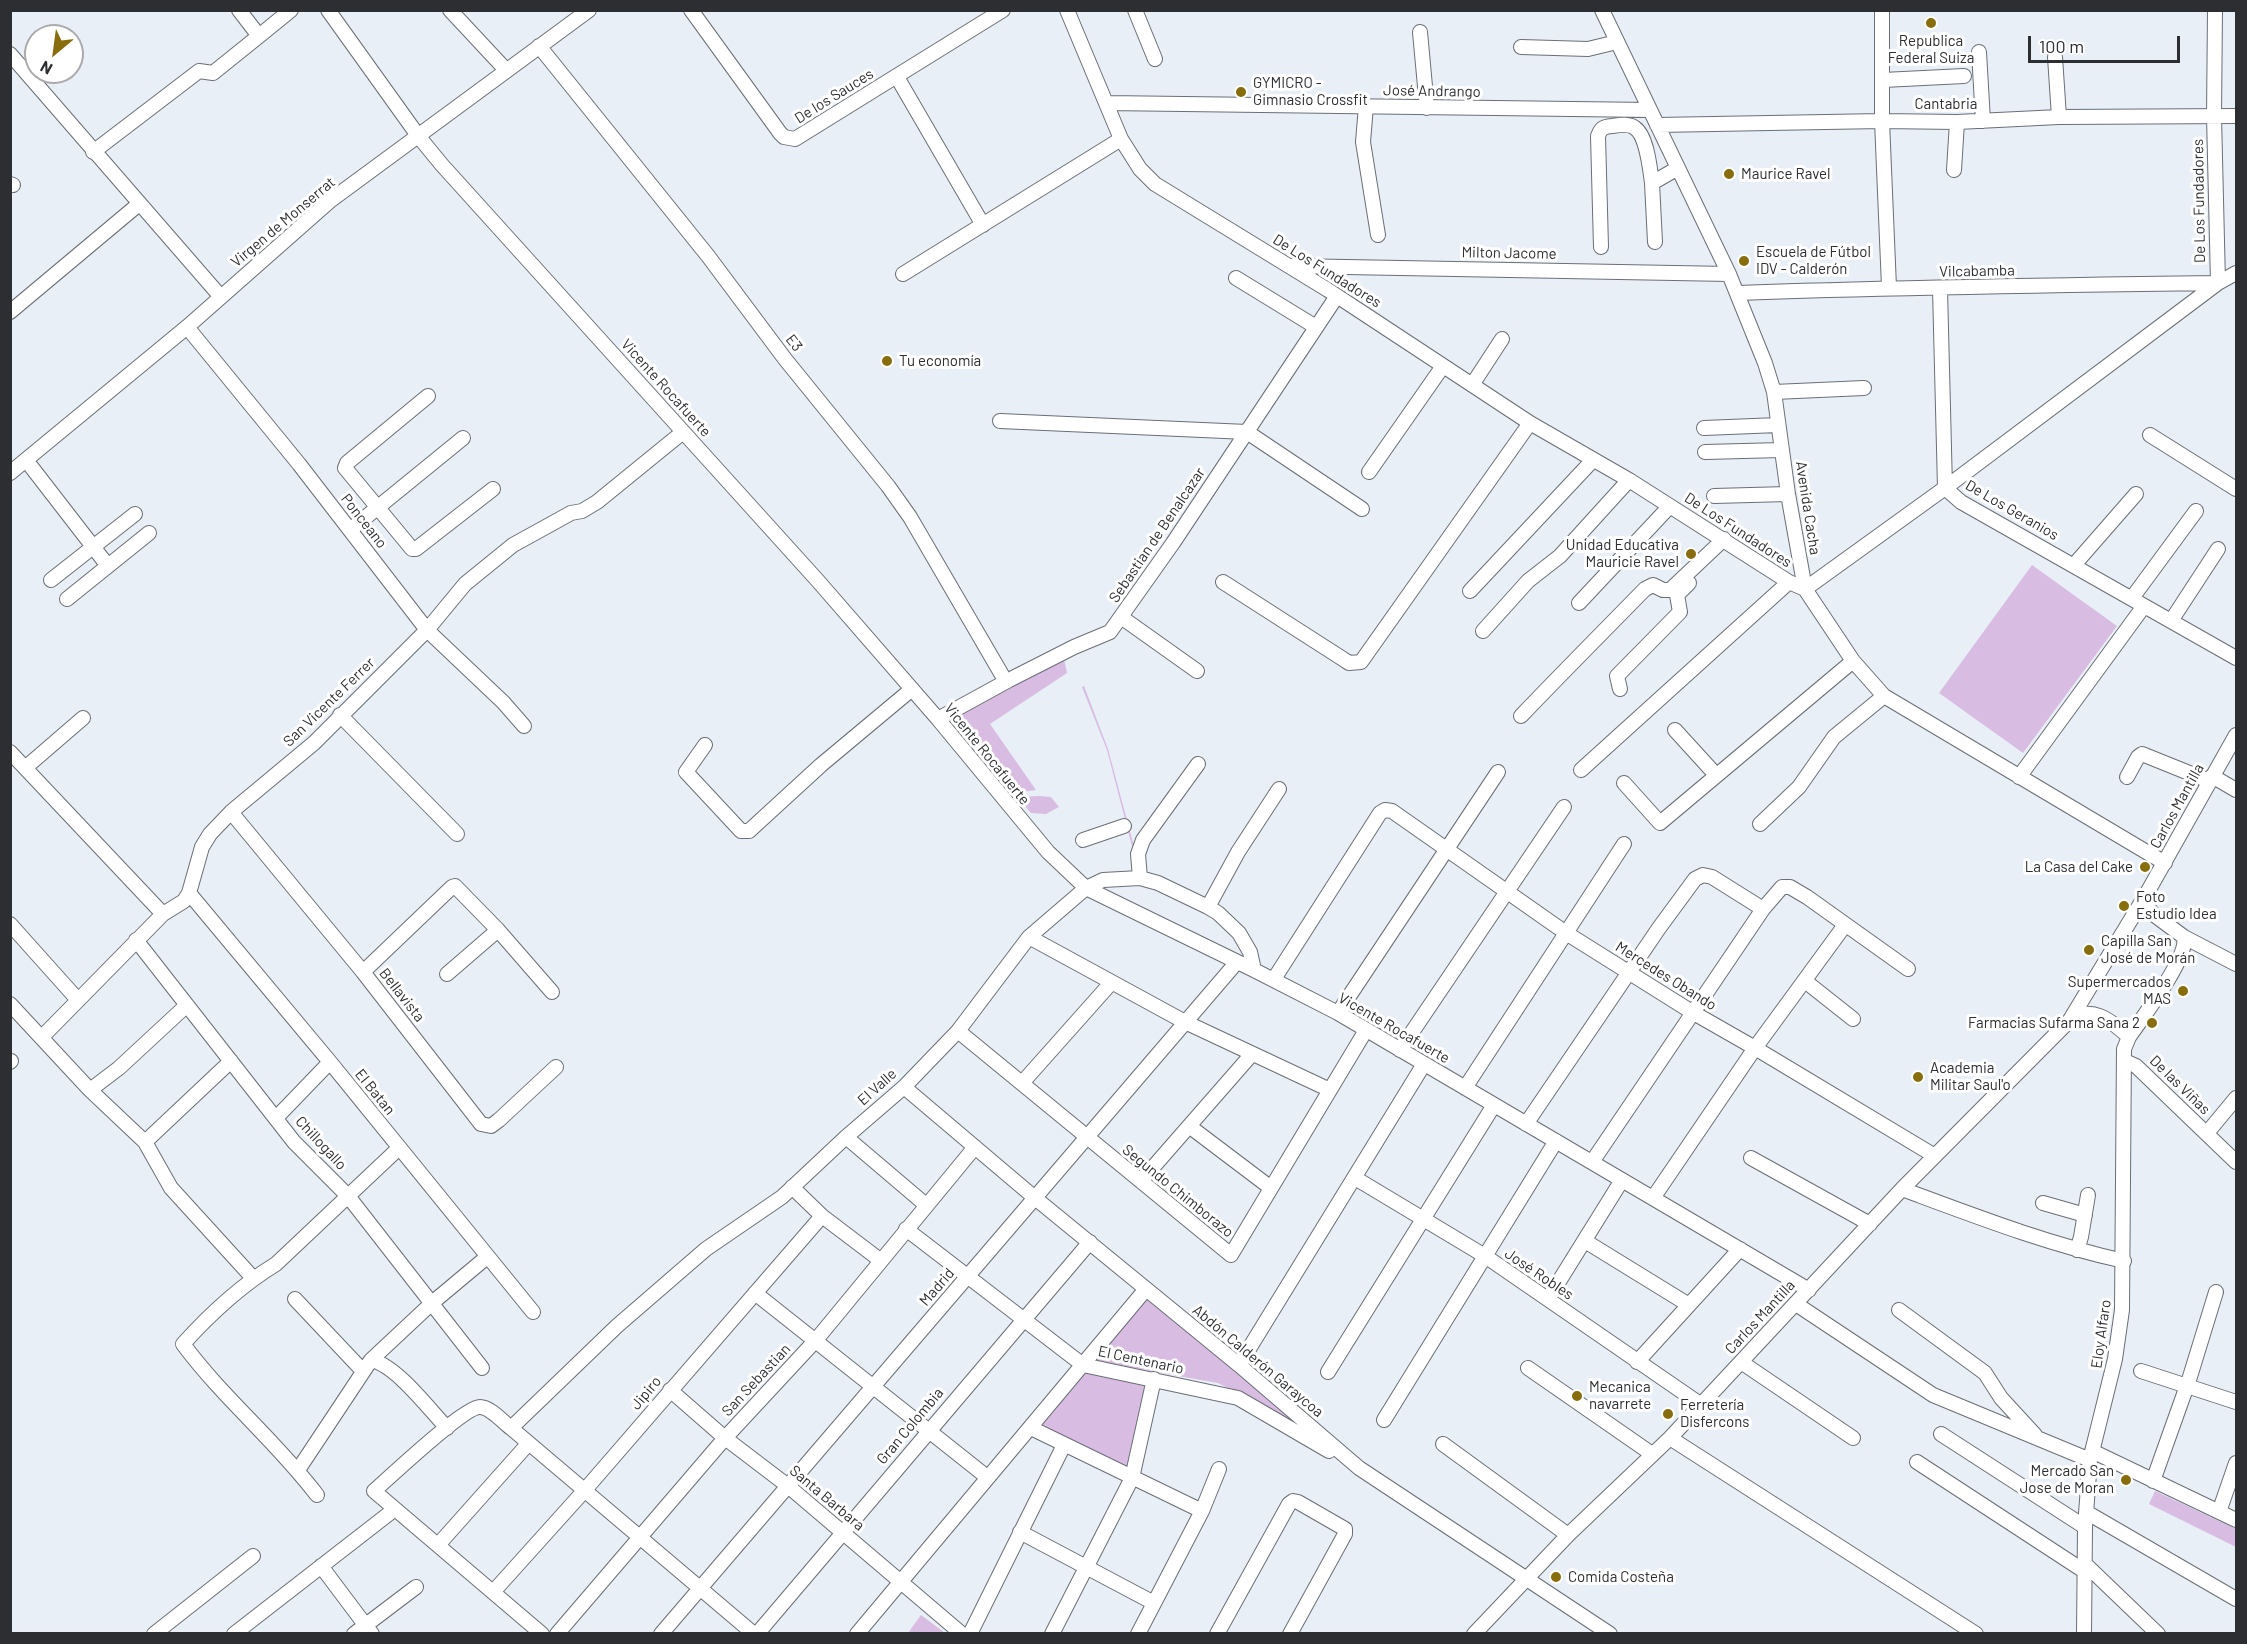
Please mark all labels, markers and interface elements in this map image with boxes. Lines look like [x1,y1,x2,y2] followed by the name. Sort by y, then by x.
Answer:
[1924,16,1938,30] marker: Republica Federal Suiza
[24,24,84,84] north arrow
[2031,24,2182,62] scale bar
[1888,32,1974,67] place label: Republica Federal Suiza
[2039,35,2084,57] text: 100 m
[37,58,55,79] text: N
[791,65,877,127] street label: De los Sauces
[1253,74,1368,109] place label: GYMICRO - Gimnasio Crossfit
[1383,81,1481,101] street label: José Andrango
[1234,85,1248,99] marker: GYMICRO - Gimnasio Crossfit
[1914,95,1978,113] street label: Cantabria
[2189,139,2209,263] street label: De Los Fundadores
[1741,165,1831,183] place label: Maurice Ravel
[1722,167,1736,181] marker: Maurice Ravel
[227,173,339,271] street label: Virgen de Monserrat
[1270,230,1384,312] street label: De Los Fundadores
[1461,243,1557,263] street label: Milton Jacome
[1756,243,1871,278] place label: Escuela de Fútbol IDV - Calderón
[1737,254,1751,268] marker: Escuela de Fútbol IDV - Calderón
[1939,261,2015,281] street label: Vilcabamba
[782,331,806,355] street label: E3
[617,335,715,441] street label: Vicente Rocafuerte
[899,352,981,370] place label: Tu economía
[880,354,894,368] marker: Tu economía
[1792,460,1824,556] street label: Avenida Cacha
[1105,464,1209,606] street label: Sebastian de Benalcazar
[1962,476,2062,544] street label: De Los Geranios
[1681,489,1795,571] street label: De Los Fundadores
[337,490,391,552] street label: Ponceano
[1566,536,1679,571] place label: Unidad Educativa Mauricie Ravel
[1684,547,1698,561] marker: Unidad Educativa Mauricie Ravel
[279,654,379,750] street label: San Vicente Ferrer
[940,699,1034,809] street label: Vicente Rocafuerte
[2146,760,2208,852] street label: Carlos Mantilla
[2025,858,2133,876] place label: La Casa del Cake
[2138,860,2152,874] marker: La Casa del Cake
[2136,888,2217,923] place label: Foto Estudio Idea
[2117,899,2131,913] marker: Foto Estudio Idea
[2101,932,2195,967] place label: Capilla San José de Morán
[1612,938,1720,1014] street label: Mercedes Obando
[2082,943,2096,957] marker: Capilla San José de Morán
[375,965,429,1025] street label: Bellavista
[2068,973,2171,1008] place label: Supermercados MAS
[2176,984,2190,998] marker: Supermercados MAS
[1335,989,1453,1067] street label: Vicente Rocafuerte
[1968,1014,2140,1032] place label: Farmacias Sufarma Sana 2
[2145,1016,2159,1030] marker: Farmacias Sufarma Sana 2
[2146,1052,2214,1118] street label: De las Viñas
[1930,1059,2011,1094] place label: Academia Militar Saul'o
[351,1065,399,1119] street label: El Batan
[854,1065,900,1109] street label: El Valle
[1911,1070,1925,1084] marker: Academia Militar Saul'o
[292,1112,350,1174] street label: Chillogallo
[1119,1141,1237,1241] street label: Segundo Chimborazo
[1501,1244,1577,1304] street label: José Robles
[916,1264,958,1310] street label: Madrid
[1721,1276,1799,1358] street label: Carlos Mantilla
[2087,1299,2115,1369] street label: Eloy Alfaro
[1189,1301,1327,1421] street label: Abdón Calderón Garaycoa
[718,1340,794,1420] street label: San Sebastian
[1097,1342,1185,1378] street label: El Centenario
[627,1373,665,1413] street label: Jipiro
[1589,1378,1651,1413] place label: Mecanica navarrete
[873,1384,947,1468] street label: Gran Colombia
[1570,1389,1584,1403] marker: Mecanica navarrete
[1680,1396,1750,1431] place label: Ferretería Disfercons
[1661,1407,1675,1421] marker: Ferretería Disfercons
[786,1462,868,1534] street label: Santa Barbara
[2020,1462,2114,1497] place label: Mercado San Jose de Moran
[2119,1473,2133,1487] marker: Mercado San Jose de Moran
[1568,1568,1674,1586] place label: Comida Costeña
[1549,1570,1563,1584] marker: Comida Costeña

